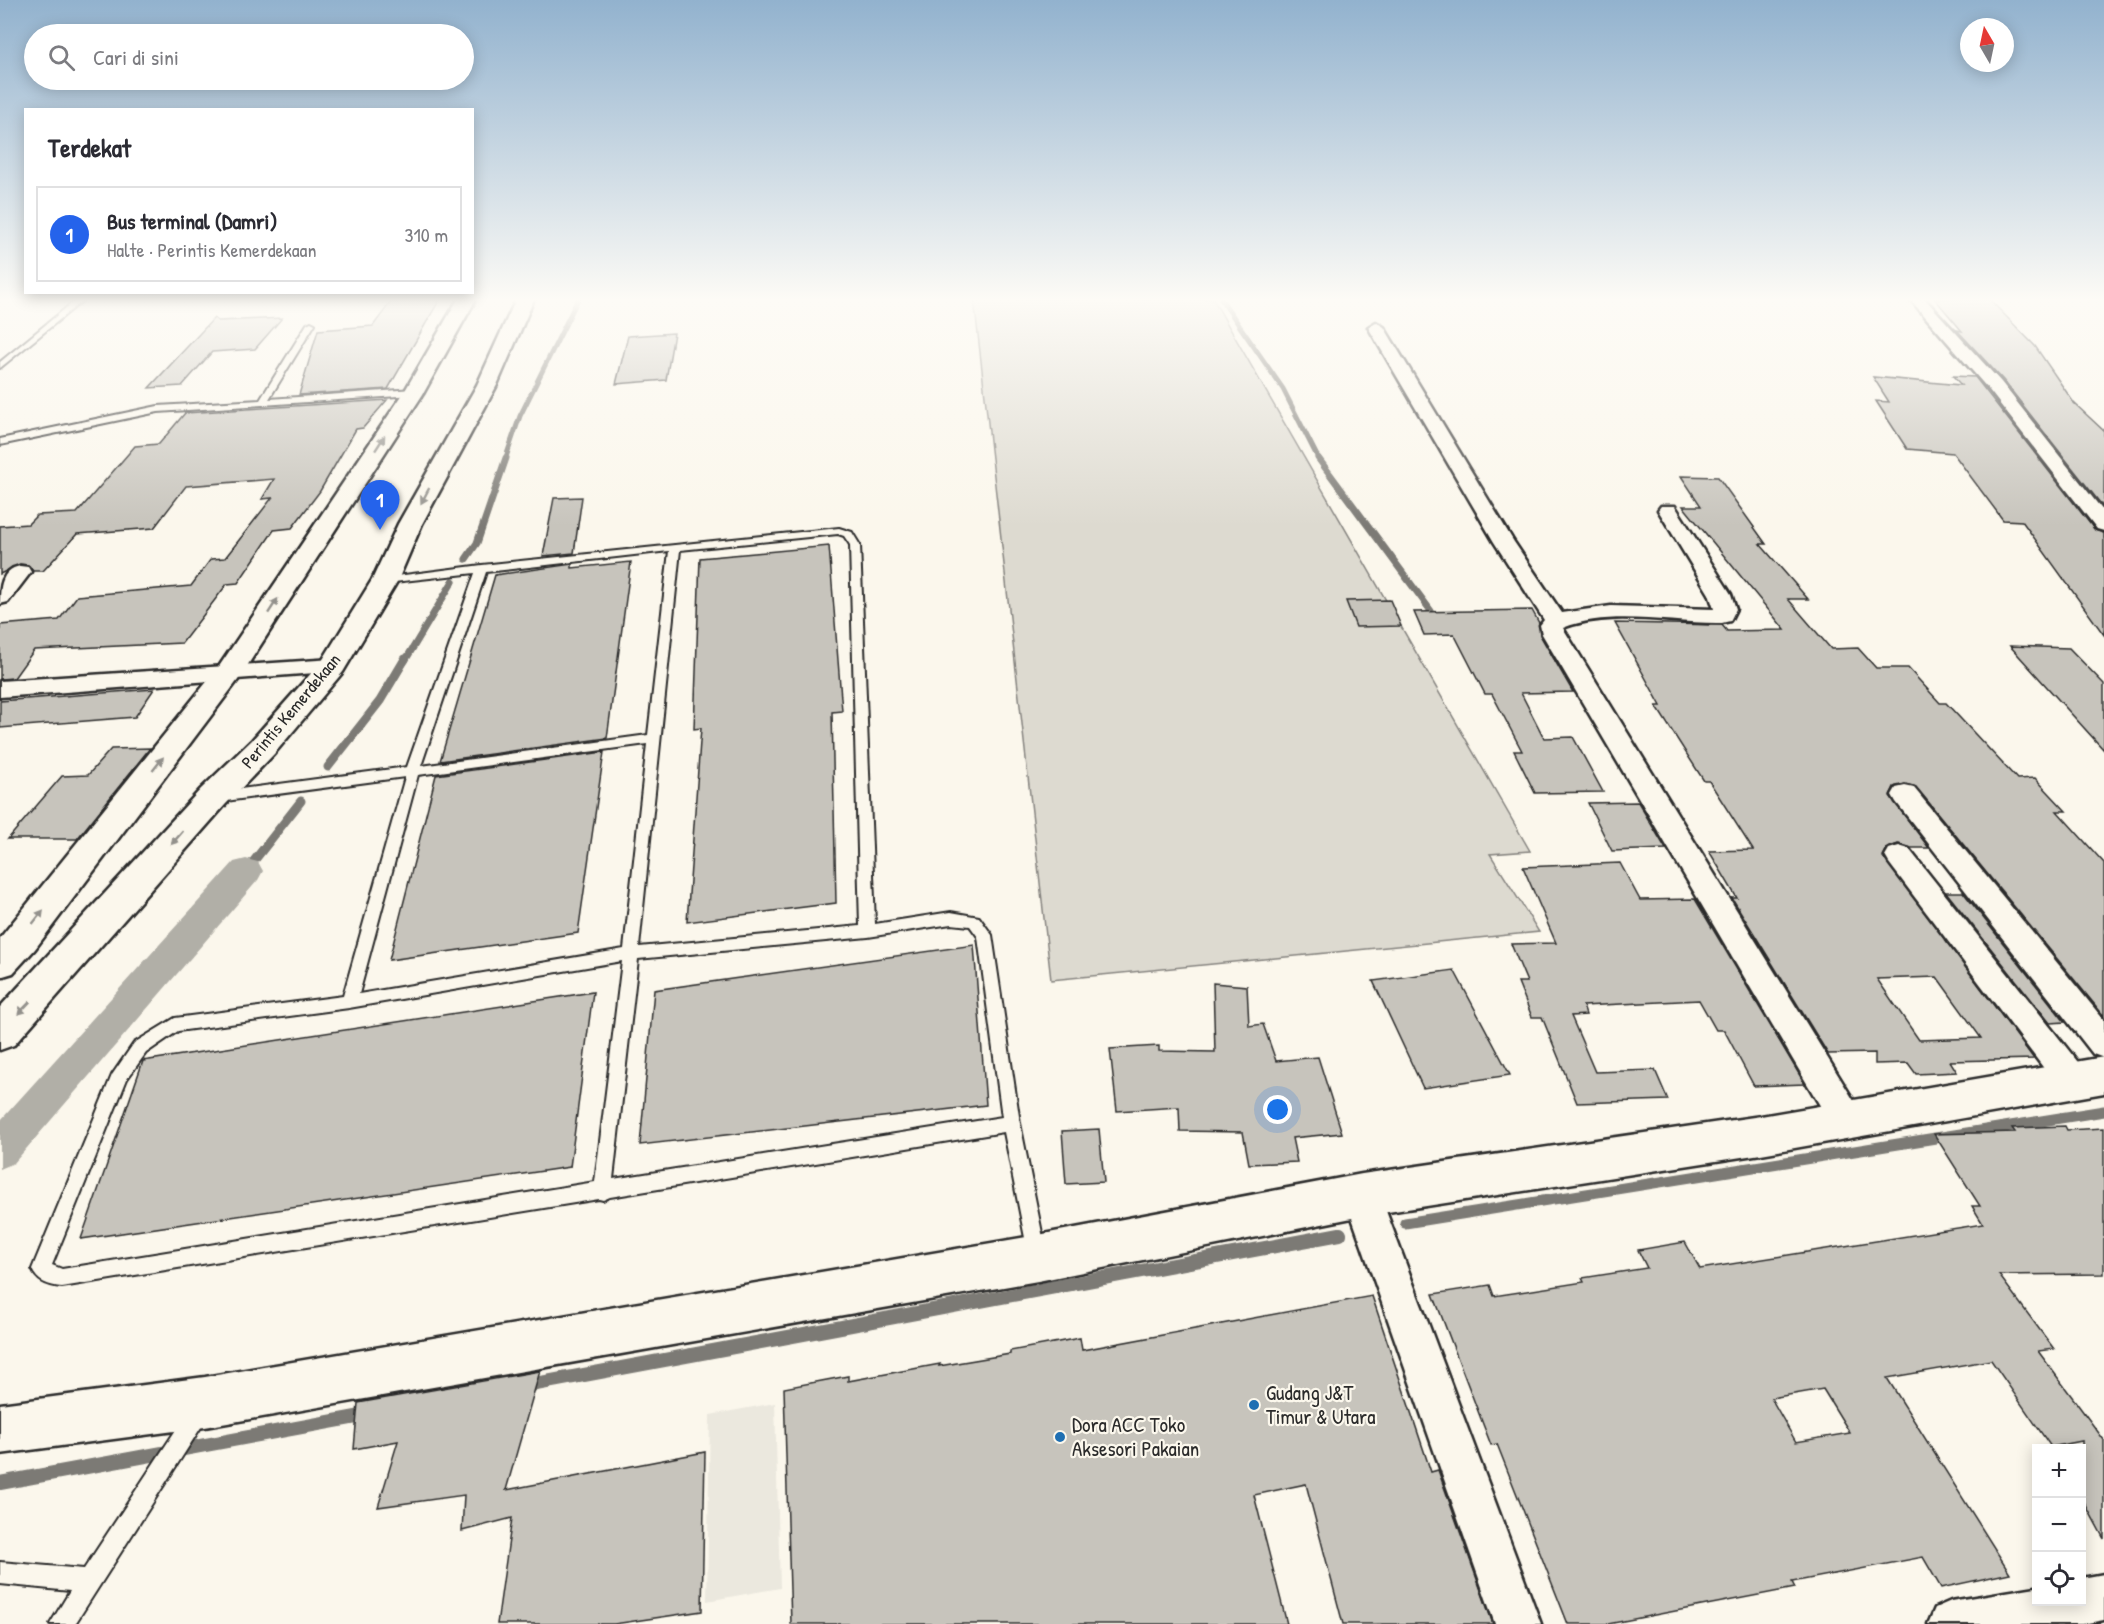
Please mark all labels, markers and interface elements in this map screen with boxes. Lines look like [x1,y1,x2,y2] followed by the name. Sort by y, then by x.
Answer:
[1960,18,2014,72] north arrow
[24,24,474,90] search box
[45,41,78,74] icon: search
[93,42,179,72] text: Cari di sini
[48,130,131,165] text: Terdekat
[107,206,277,236] text: Bus terminal (Damri)
[66,221,73,248] text: 1
[405,221,448,248] text: 310 m
[107,236,316,263] text: Halte · Perintis Kemerdekaan
[374,435,385,451] one-way arrow
[360,480,400,530] pin: 1
[420,488,430,505] one-way arrow
[267,598,278,614] one-way arrow
[235,648,346,773] street label: Perintis Kemerdekaan
[152,756,164,771] one-way arrow
[171,830,184,845] one-way arrow
[32,910,44,925] one-way arrow
[17,1001,31,1016] one-way arrow
[1263,1095,1292,1124] your location
[1266,1378,1375,1431] place label: Gudang J&T Timur & Utara
[1247,1398,1261,1412] marker: Gudang J&T Timur & Utara
[1072,1410,1199,1463] place label: Dora ACC Toko Aksesori Pakaian
[1053,1430,1067,1444] marker: Dora ACC Toko Aksesori Pakaian
[2032,1444,2086,1606] map controls
[2032,1444,2086,1498] button: +
[2032,1498,2086,1552] button: −
[2032,1552,2086,1606] button: locate

